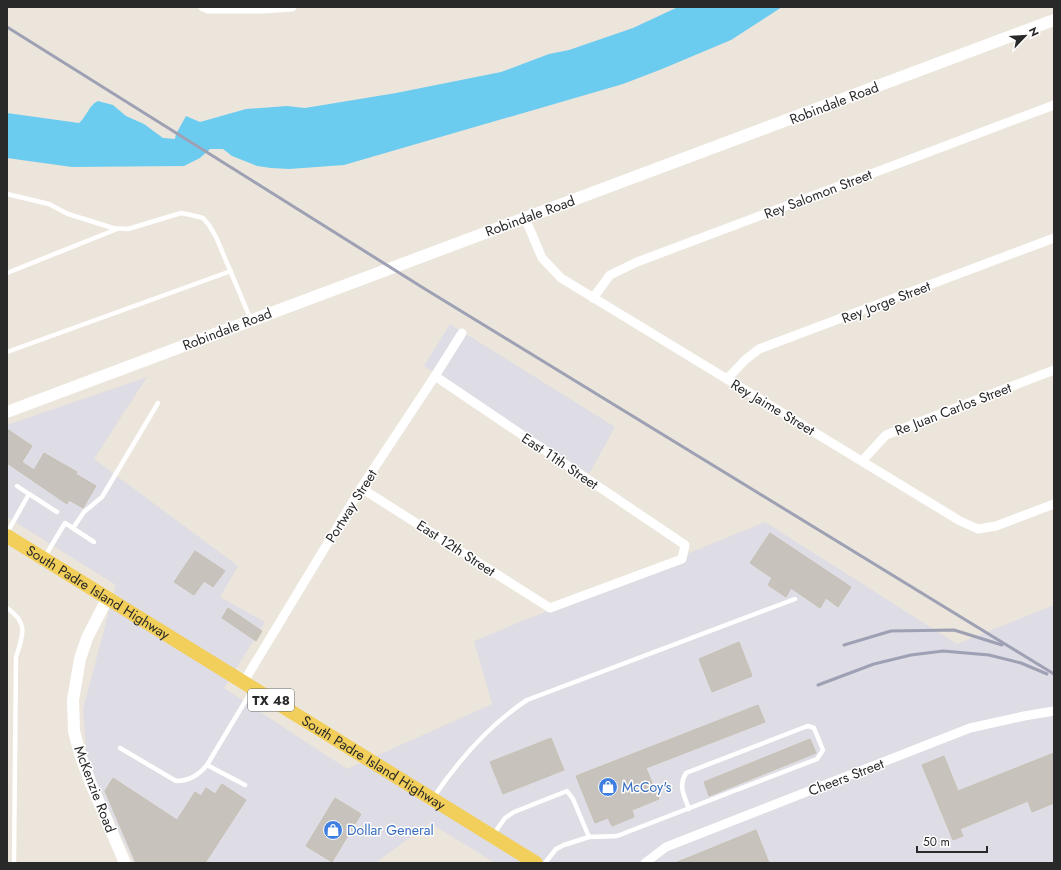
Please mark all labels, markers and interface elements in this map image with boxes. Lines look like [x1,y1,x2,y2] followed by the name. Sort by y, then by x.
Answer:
[1005,16,1045,56] north arrow
[1025,24,1043,39] text: N
[787,77,881,129] street label: Robindale Road
[761,164,875,224] street label: Rey Salomon Street
[482,191,578,241] street label: Robindale Road
[839,276,934,328] street label: Rey Jorge Street
[180,303,274,355] street label: Robindale Road
[727,374,819,440] street label: Rey Jaime Street
[892,377,1015,440] street label: Re Juan Carlos Street
[518,428,603,494] street label: East 11th Street
[321,465,382,546] street label: Portway Street
[413,515,500,581] street label: East 12th Street
[22,540,174,645] street label: South Padre Island Highway
[248,689,294,711] road number: TX 48
[298,711,450,815] street label: South Padre Island Highway
[69,743,121,835] street label: McKenzie Road
[805,753,887,801] street label: Cheers Street
[597,776,619,798] shop icon: McCoy's
[622,777,672,797] place label: McCoy's
[322,819,344,841] shop icon: Dollar General
[347,820,434,840] place label: Dollar General
[917,828,987,854] scale bar
[923,833,950,851] text: 50 m

